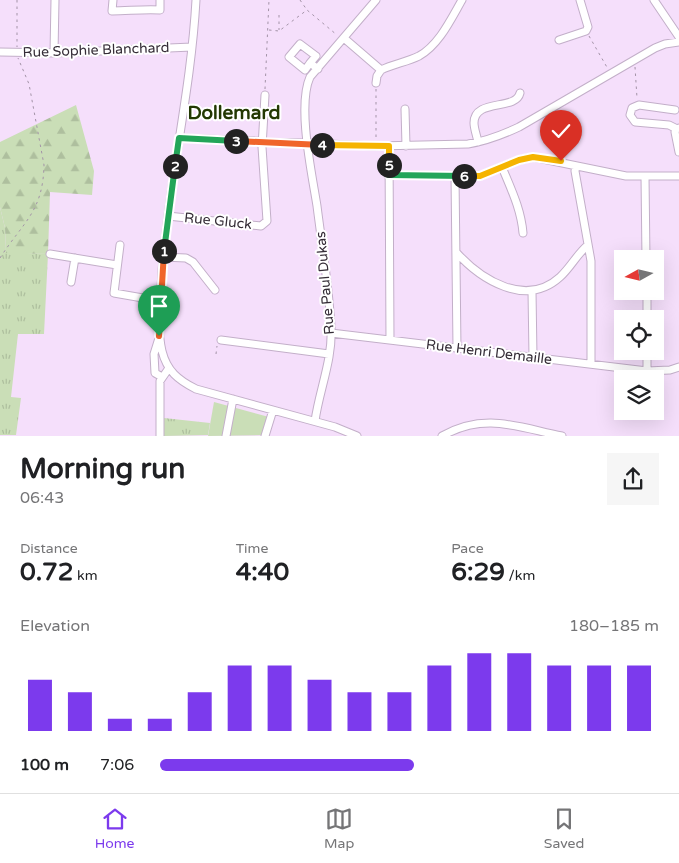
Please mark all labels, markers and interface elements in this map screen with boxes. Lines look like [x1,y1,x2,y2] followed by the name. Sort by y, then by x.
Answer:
[22,39,170,61] street label: Rue Sophie Blanchard
[188,102,280,124] district label: Dollemard
[540,110,582,161] pin
[547,117,575,145] icon: check
[224,128,248,154] pin: 3
[310,132,334,158] pin: 4
[232,133,241,150] text: 3
[318,137,327,154] text: 4
[376,152,402,178] pin: 5
[162,154,188,178] pin: 2
[385,157,394,174] text: 5
[171,158,180,175] text: 2
[452,164,476,188] pin: 6
[460,168,469,185] text: 6
[183,209,253,233] street label: Rue Gluck
[312,230,338,335] street label: Rue Paul Dukas
[152,238,176,264] pin: 1
[160,243,169,260] text: 1
[614,250,664,300] north arrow
[614,250,664,420] map controls
[138,285,180,336] pin
[145,292,173,320] icon: arrive
[614,310,664,360] button: locate
[425,336,553,368] street label: Rue Henri Demaille
[614,370,664,420] button: layers
[20,452,185,486] text: Morning run
[607,453,659,505] button: share
[20,488,64,508] text: 06:43
[20,540,78,557] text: Distance
[236,540,268,557] text: Time
[451,540,484,557] text: Pace
[20,557,73,587] text: 0.72
[236,557,289,587] text: 4:40
[451,557,505,587] text: 6:29
[73,567,97,584] text: km
[505,567,535,584] text: /km
[20,616,90,636] text: Elevation
[569,616,659,636] text: 180–185 m
[20,755,69,775] text: 100 m
[100,755,134,775] text: 7:06
[95,805,134,852] tab: Home
[324,805,354,852] tab: Map
[544,805,584,852] tab: Saved

